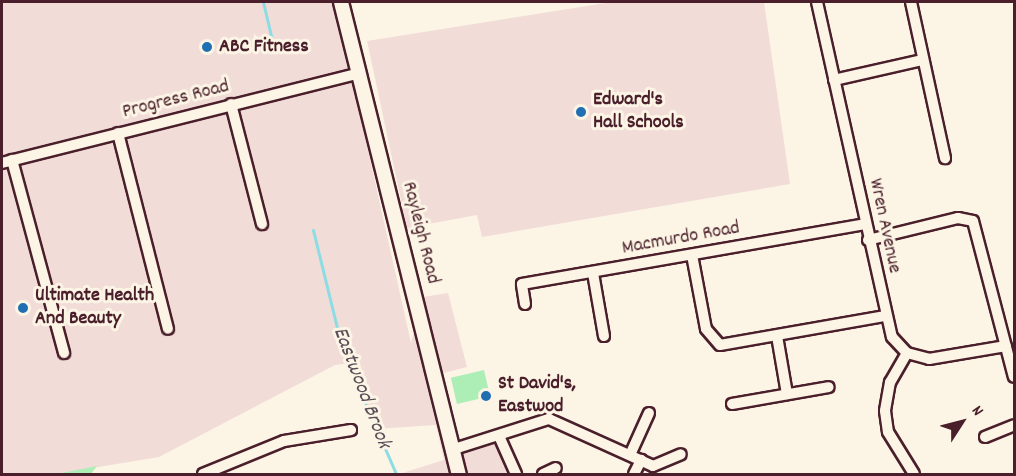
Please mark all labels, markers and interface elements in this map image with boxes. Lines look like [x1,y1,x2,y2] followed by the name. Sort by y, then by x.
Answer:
[219,35,309,59] place label: ABC Fitness
[200,40,214,54] marker: ABC Fitness
[120,75,232,125] street label: Progress Road
[593,88,684,135] place label: Edward's Hall Schools
[574,105,588,119] marker: Edward's Hall Schools
[862,176,906,276] street label: Wren Avenue
[396,179,444,287] street label: Rayleigh Road
[620,217,742,261] street label: Macmurdo Road
[35,284,154,331] place label: Ultimate Health And Beauty
[16,301,30,315] marker: Ultimate Health And Beauty
[326,324,396,452] water label: Eastwood Brook
[498,372,576,419] place label: St David's, Eastwod
[479,389,493,403] marker: St David's, Eastwod
[932,392,992,452] north arrow
[965,401,989,421] text: N

